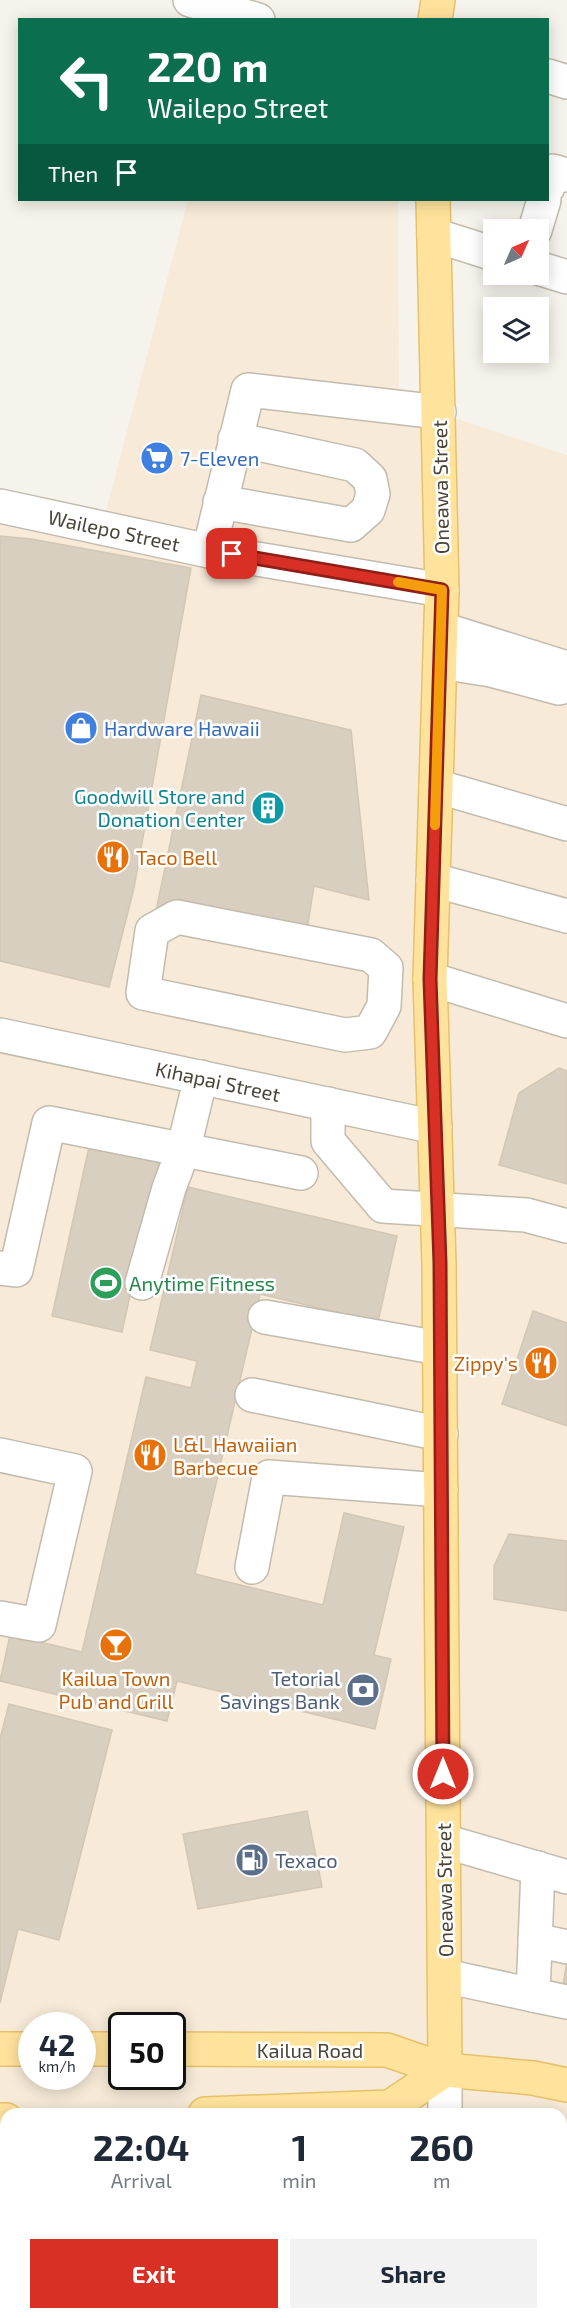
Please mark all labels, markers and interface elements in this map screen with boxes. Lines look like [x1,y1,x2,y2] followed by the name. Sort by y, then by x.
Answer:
[147,40,268,90] text: 220 m
[48,42,126,120] icon: left
[147,91,328,123] text: Wailepo Street
[110,156,143,189] icon: arrive
[48,160,98,186] text: Then
[483,219,549,285] north arrow
[483,219,549,363] map controls
[483,297,549,363] button: layers
[427,419,453,554] street label: Oneawa Street
[139,440,175,476] supermarket icon: 7-Eleven
[180,446,259,470] place label: 7-Eleven
[46,504,183,556] street label: Wailepo Street
[206,528,257,579] pin
[215,537,248,570] icon: arrive
[63,710,99,746] shop icon: Hardware Hawaii
[104,716,260,740] place label: Hardware Hawaii
[74,784,245,831] place label: Goodwill Store and Donation Center
[250,790,286,826] building icon: Goodwill Store and Donation Center
[95,839,131,875] restaurant icon: Taco Bell
[136,845,217,869] place label: Taco Bell
[153,1056,283,1106] street label: Kihapai Street
[88,1265,124,1301] sports icon: Anytime Fitness
[129,1271,275,1295] place label: Anytime Fitness
[523,1345,559,1381] restaurant icon: Zippy's
[454,1351,518,1375] place label: Zippy's
[173,1432,297,1479] place label: L&L Hawaiian Barbecue
[132,1437,168,1473] restaurant icon: L&L Hawaiian Barbecue
[98,1627,134,1663] bar icon: Kailua Town Pub and Grill
[59,1666,174,1713] place label: Kailua Town Pub and Grill
[220,1666,340,1713] place label: Tetorial Savings Bank
[345,1672,381,1708] bank icon: Tetorial Savings Bank
[411,1742,475,1806] position arrow
[431,1822,457,1957] street label: Oneawa Street
[234,1842,270,1878] fuel station icon: Texaco
[275,1848,338,1872] place label: Texaco
[108,2012,186,2090] speed limit sign: 50
[39,2026,75,2062] text: 42
[257,2038,363,2062] street label: Kailua Road
[38,2057,76,2075] text: km/h
[93,2125,190,2168] text: 22:04
[292,2125,307,2168] text: 1
[409,2125,474,2168] text: 260
[111,2168,172,2192] text: Arrival
[282,2168,316,2192] text: min
[433,2168,450,2192] text: m
[30,2239,278,2308] button: Exit
[290,2239,537,2308] button: Share

